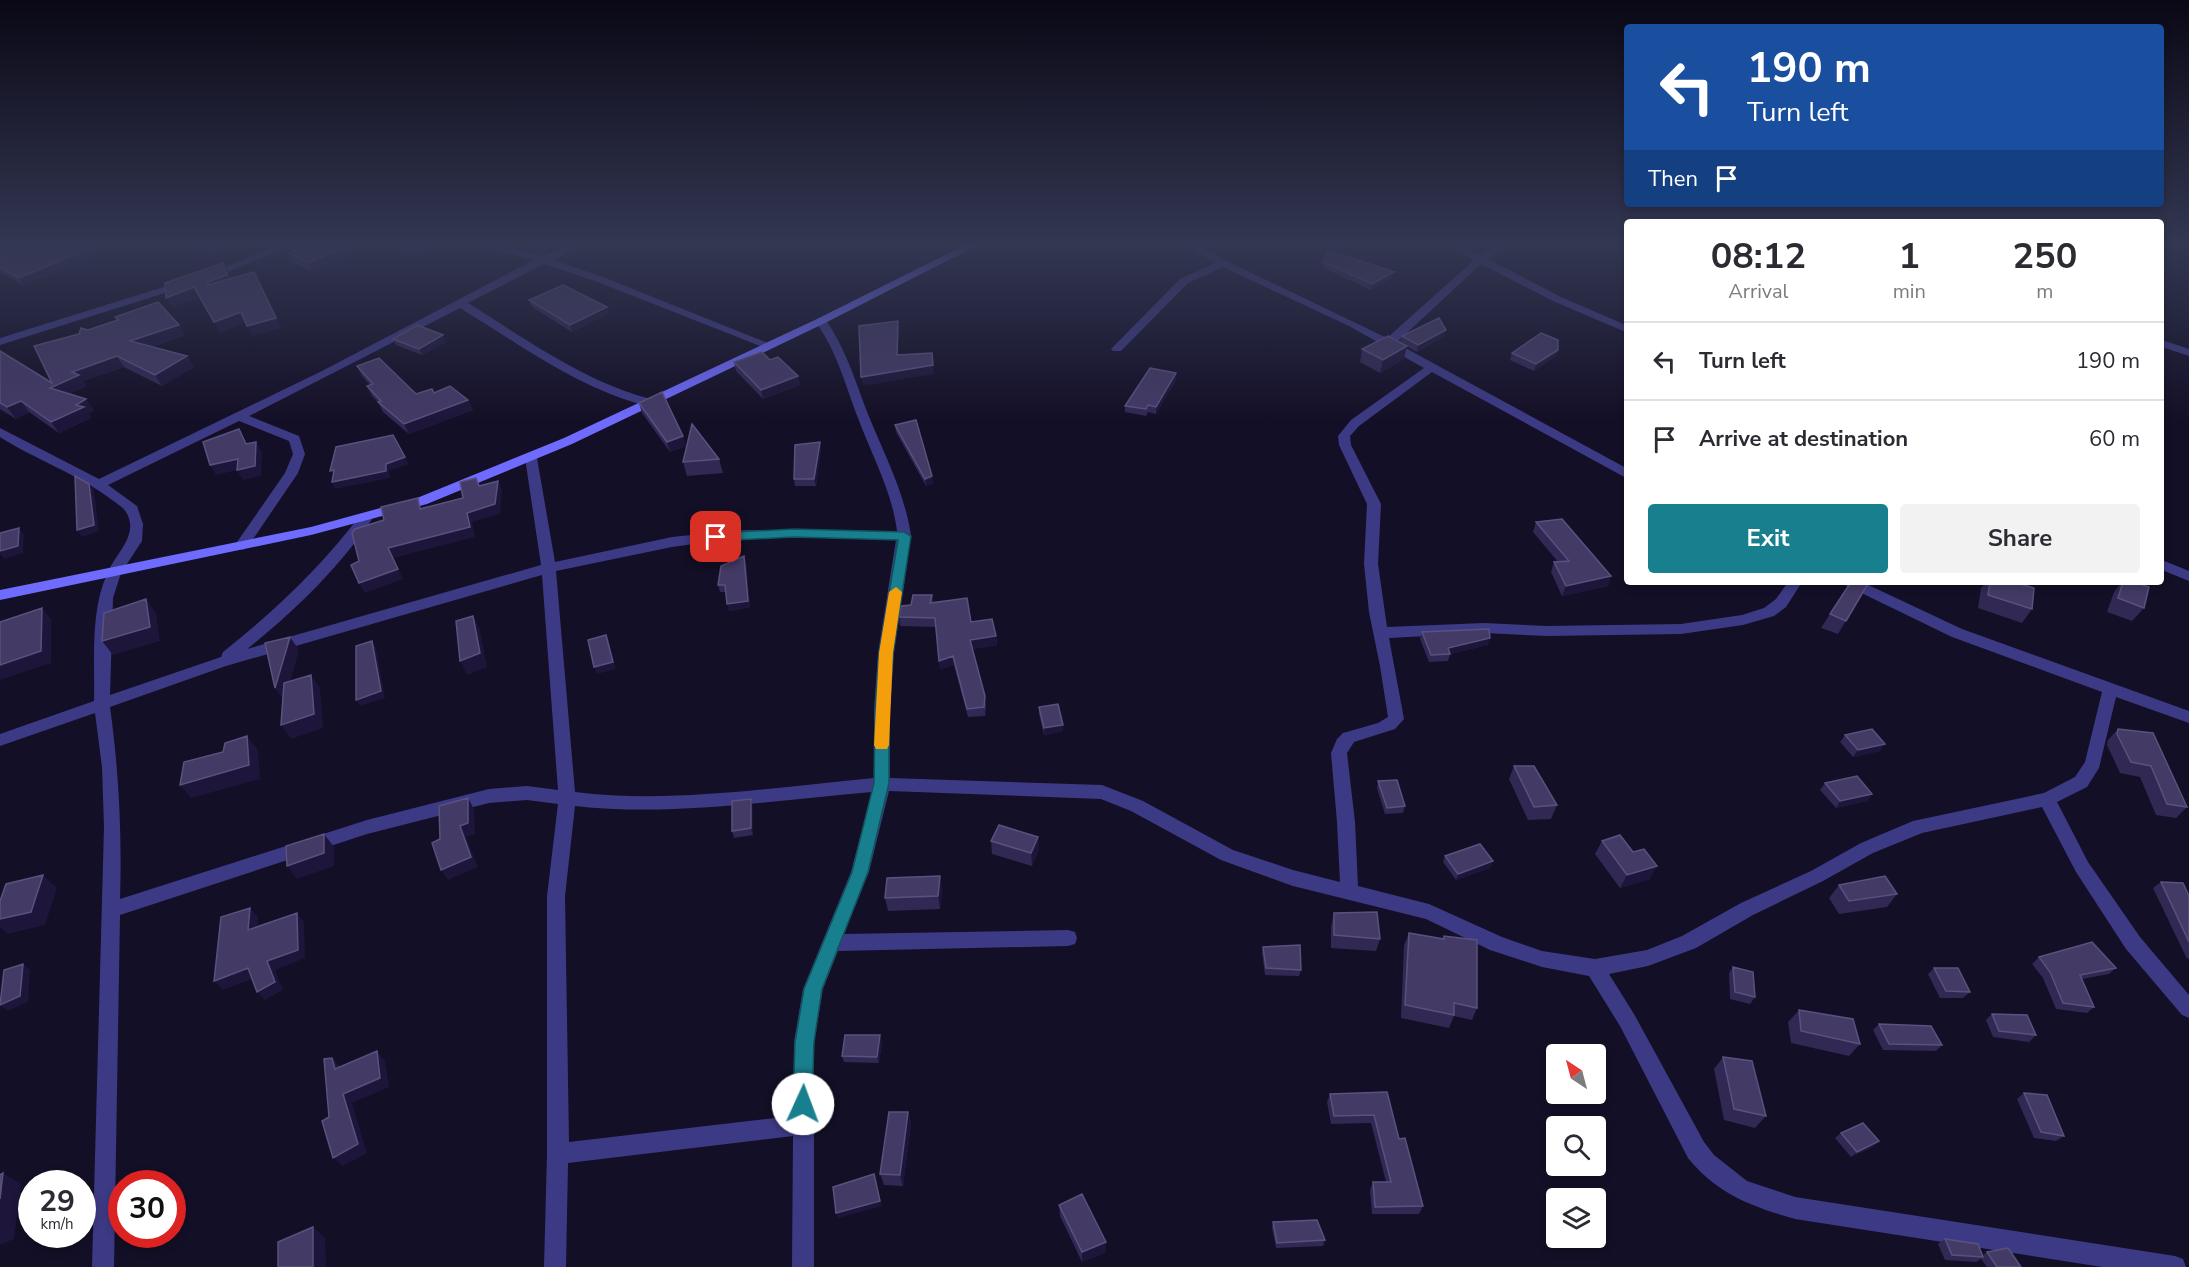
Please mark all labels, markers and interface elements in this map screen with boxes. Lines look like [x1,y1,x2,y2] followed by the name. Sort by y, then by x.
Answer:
[1747,40,1871,97] text: 190 m
[1648,48,1726,126] icon: left
[1747,94,1848,131] text: Turn left
[1710,162,1743,195] icon: arrive
[1648,164,1698,194] text: Then
[1711,232,1806,281] text: 08:12
[1898,232,1920,281] text: 1
[2012,232,2077,281] text: 250
[1728,278,1788,305] text: Arrival
[1893,278,1926,305] text: min
[2036,278,2053,305] text: m
[1648,345,1681,378] icon: left
[1699,346,1786,376] text: Turn left
[2076,346,2140,376] text: 190 m
[1648,423,1681,456] icon: arrive
[1699,424,1908,454] text: Arrive at destination
[2089,424,2140,454] text: 60 m
[1648,504,1888,573] button: Exit
[1900,504,2140,573] button: Share
[690,511,741,562] pin
[699,520,732,553] icon: arrive
[1546,1044,1606,1104] north arrow
[1546,1044,1606,1248] map controls
[771,1072,835,1136] position arrow
[1546,1116,1606,1176] button: search
[108,1170,186,1248] speed limit sign: 30
[39,1181,75,1222] text: 29
[1546,1188,1606,1248] button: layers
[40,1214,74,1234] text: km/h

